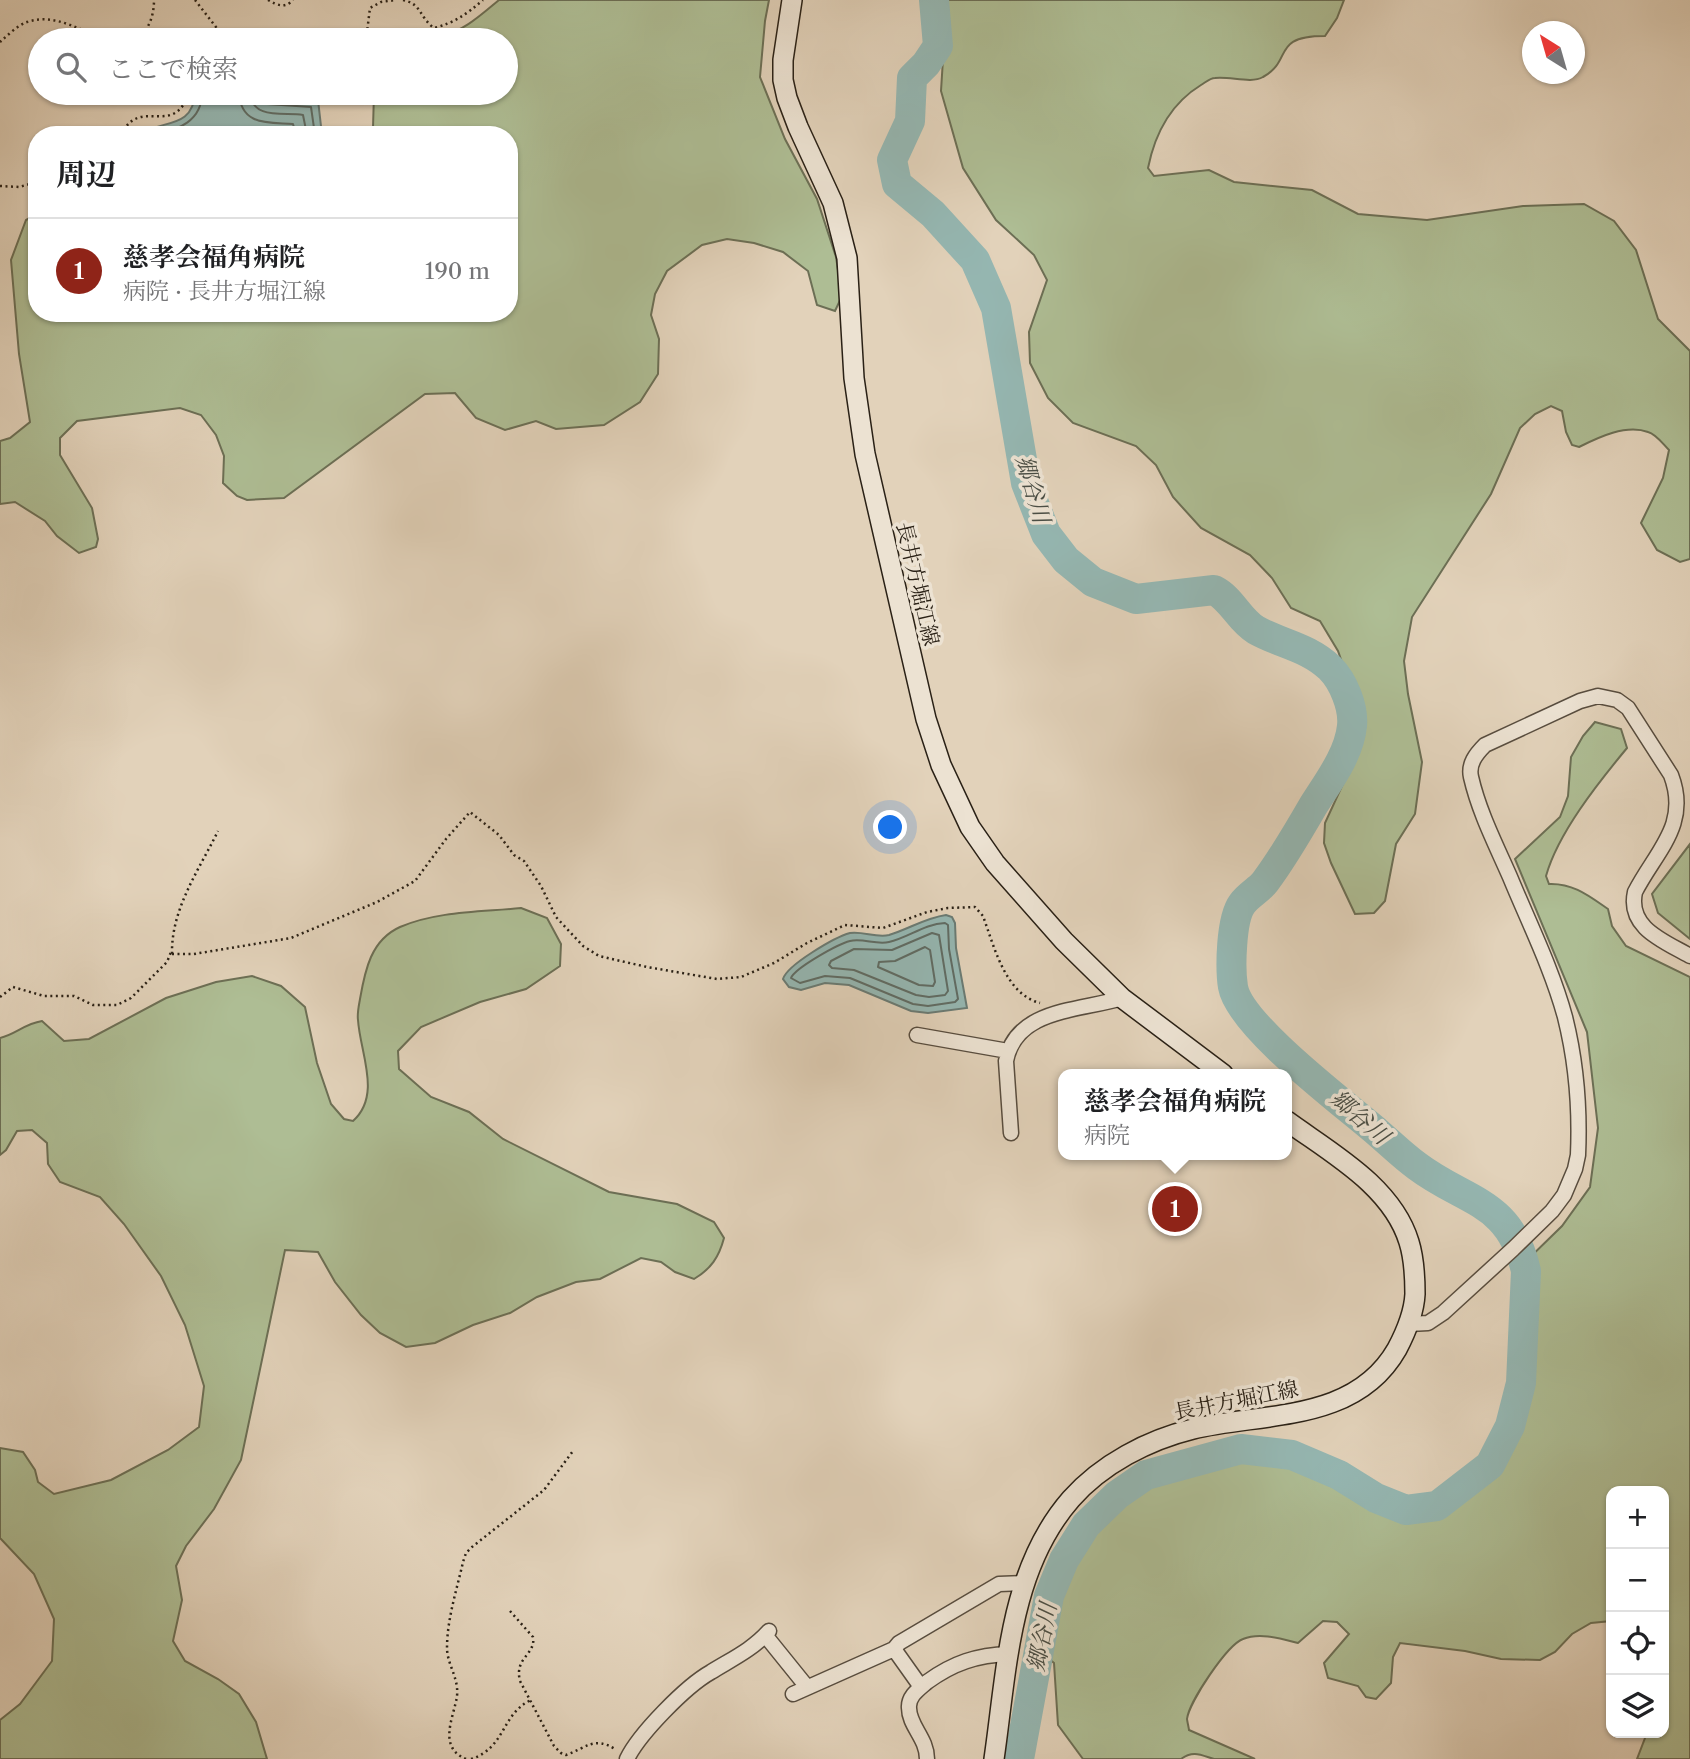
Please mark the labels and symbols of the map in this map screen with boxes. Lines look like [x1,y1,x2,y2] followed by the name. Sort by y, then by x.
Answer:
[1522,21,1585,84] north arrow
[1010,452,1057,529] water label: 郷谷川
[892,520,944,648] street label: 長井方堀江線
[873,810,907,844] your location
[1325,1084,1397,1152] water label: 郷谷川
[1152,1183,1198,1235] pin: 1
[1172,1376,1300,1424] street label: 長井方堀江線
[1022,1598,1063,1674] water label: 郷谷川

